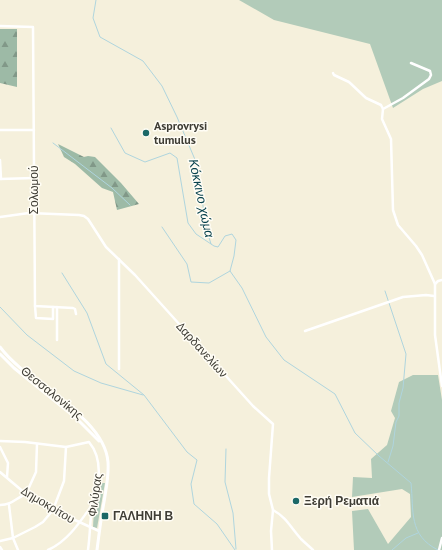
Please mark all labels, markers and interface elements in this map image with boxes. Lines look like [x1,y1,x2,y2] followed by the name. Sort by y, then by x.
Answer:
[154,118,207,147] place label: Asprovrysi tumulus
[141,128,151,138] marker: Asprovrysi tumulus
[185,157,218,240] water label: Κόκκινο χώμα
[26,166,41,214] street label: Σολωμού
[174,319,231,381] street label: Δαρδανελίων
[18,363,87,423] street label: Θεσσαλονίκης
[84,472,105,518] street label: Φιλύρας
[19,483,78,526] street label: Δημοκρίτου
[304,493,380,508] place label: Ξερή Ρεματιά
[291,496,301,506] marker: Ξερή Ρεματιά
[113,508,174,523] place label: ΓΑΛΗΝΗ Β
[100,511,110,521] marker: ΓΑΛΗΝΗ Β

